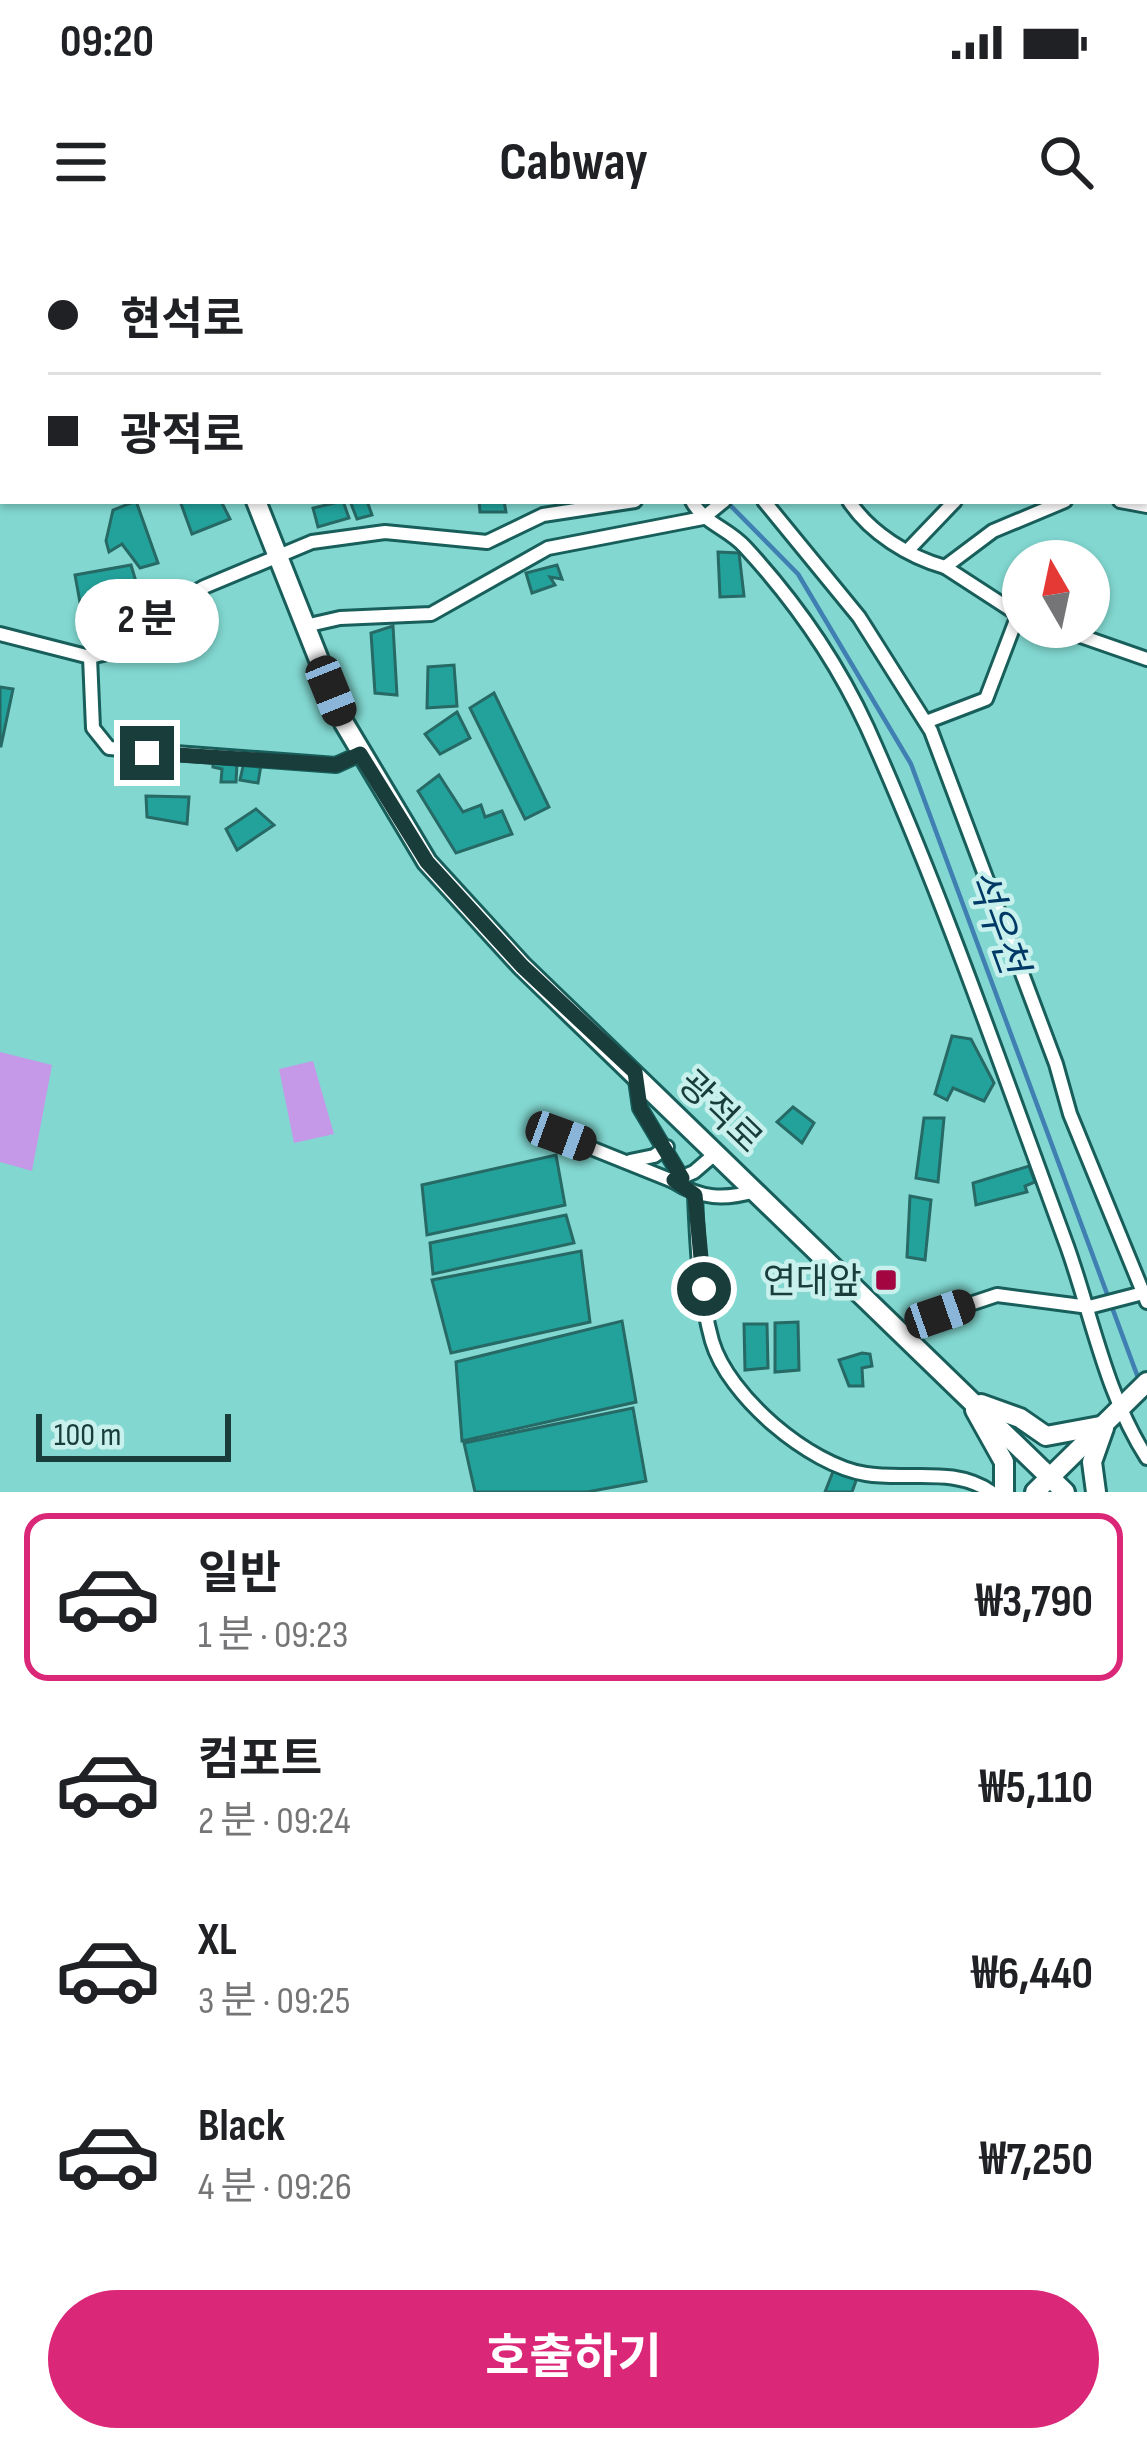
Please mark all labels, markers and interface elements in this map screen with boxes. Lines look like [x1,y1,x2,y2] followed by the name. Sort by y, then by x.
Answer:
[60,15,154,70] text: 09:20
[48,129,114,195] icon: menu
[1033,129,1099,195] icon: search
[499,130,648,195] text: Cabway
[120,293,244,348] text: 현석로
[120,409,244,464] text: 광적로
[1002,540,1110,648] north arrow
[1002,540,1110,648] map controls
[75,579,219,663] callout: 2 분
[117,597,177,644] text: 2 분
[301,651,361,731] car
[120,726,174,780] route end
[955,863,1038,984] water label: 석우천
[669,1063,770,1163] street label: 광적로
[521,1107,601,1165] car
[763,1261,862,1304] place label: 연대앞
[677,1262,731,1316] route start
[873,1267,899,1293] marker: 연대앞
[900,1285,980,1343] car
[36,1408,231,1461] scale bar
[54,1415,121,1455] text: 100 m
[54,1543,162,1651] icon: car
[198,1547,281,1602] text: 일반
[975,1575,1093,1630] text: ₩3,790
[198,1612,348,1659] text: 1 분 · 09:23
[54,1729,162,1837] icon: car
[198,1733,322,1788] text: 컴포트
[979,1761,1093,1816] text: ₩5,110
[198,1798,351,1845] text: 2 분 · 09:24
[198,1913,237,1968] text: XL
[54,1915,162,2023] icon: car
[971,1947,1093,2002] text: ₩6,440
[198,1978,350,2025] text: 3 분 · 09:25
[198,2099,285,2154] text: Black
[54,2101,162,2209] icon: car
[980,2133,1093,2188] text: ₩7,250
[198,2164,352,2211] text: 4 분 · 09:26
[48,2290,1099,2428] button: 호출하기

